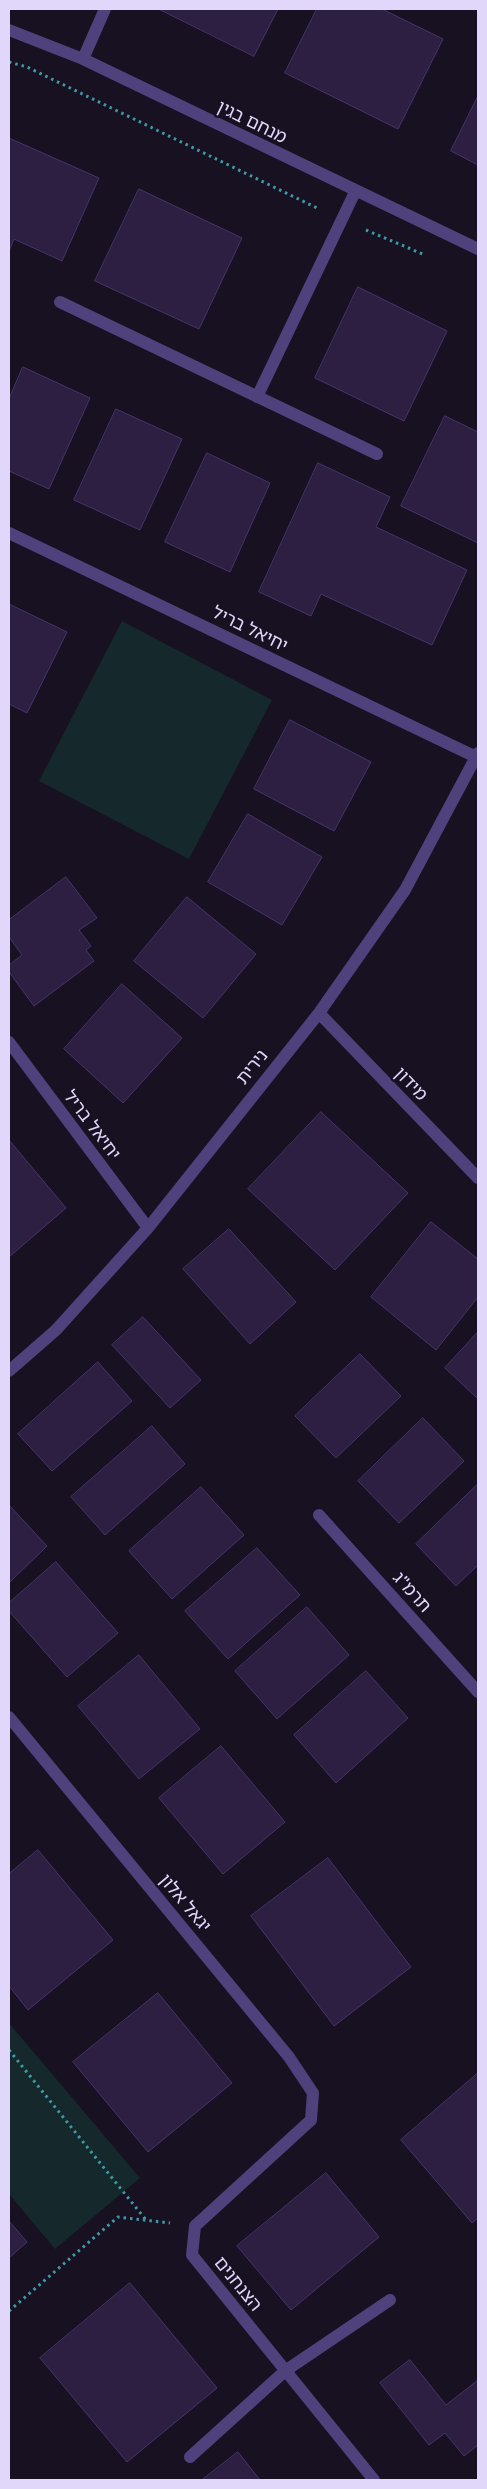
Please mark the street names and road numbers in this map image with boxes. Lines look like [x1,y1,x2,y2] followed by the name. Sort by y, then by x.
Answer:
[214,96,290,148] street label: מנחם בגין
[209,601,291,657] street label: יחיאל בריל
[232,1045,272,1089] street label: נירית
[390,1063,432,1105] street label: מידון
[59,1086,125,1164] street label: יחיאל בריל
[388,1567,436,1617] street label: תרמ"ג
[154,1870,216,1936] street label: יגאל אלון
[210,2252,266,2316] street label: הצנחנים

